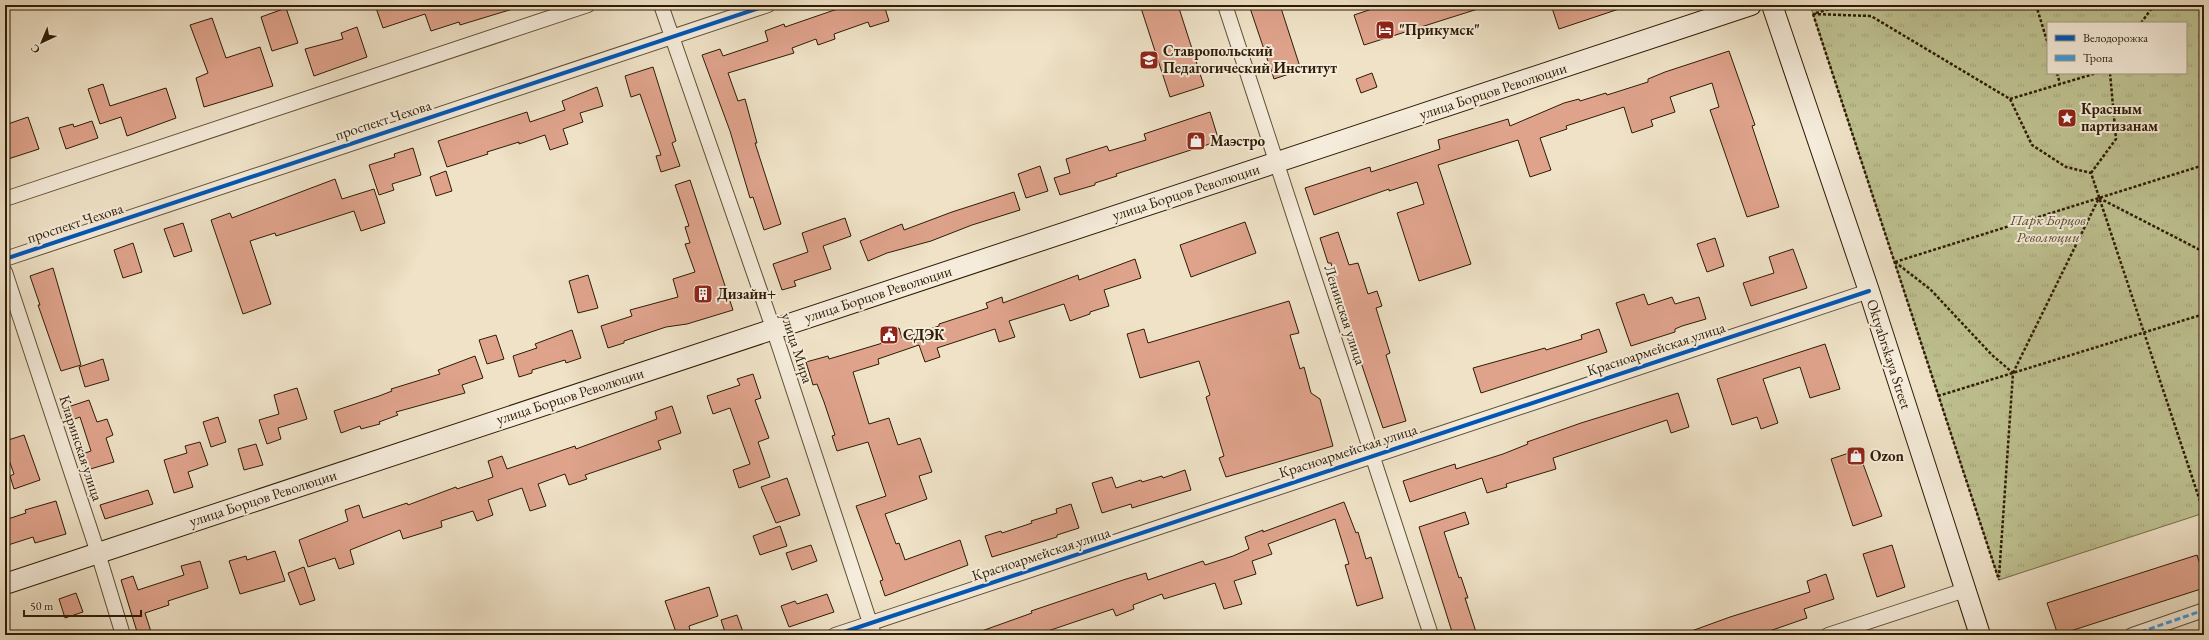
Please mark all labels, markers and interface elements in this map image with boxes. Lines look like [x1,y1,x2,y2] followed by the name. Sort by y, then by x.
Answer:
[1374,19,1396,41] hotel icon: "Прикумск"
[1399,20,1480,39] place label: "Прикумск"
[22,22,62,62] north arrow
[2047,22,2187,74] legend
[2083,30,2148,46] text: Велодорожка
[27,41,43,57] text: С
[1163,41,1337,77] place label: Ставропольский Педагогический Институт
[1138,49,1160,71] school or university icon: Ставропольский Педагогический Институт
[2083,50,2113,66] text: Тропа
[1417,58,1569,123] street label: улица Борцов Революции
[332,95,433,144] street label: проспект Чехова
[2081,99,2158,135] place label: Красным партизанам
[2056,107,2078,129] place icon: Красным партизанам
[1185,130,1207,152] shop icon: Маэстро
[1210,131,1266,150] place label: Маэстро
[1110,159,1262,224] street label: улица Борцов Революции
[24,198,125,247] street label: проспект Чехова
[2009,210,2086,246] park label: Парк Борцов Революции
[802,261,954,326] street label: улица Борцов Революции
[1320,263,1371,367] street label: Ленинская улица
[692,283,714,305] building icon: Дизайн+
[717,284,776,303] place label: Дизайн+
[1863,297,1916,411] street label: Oktyabrskaya Street
[777,310,818,385] street label: улица Мира
[1584,317,1728,380] street label: Красноармейская улица
[878,324,900,346] public building icon: СДЭК
[903,325,945,344] place label: СДЭК
[494,363,646,428] street label: улица Борцов Революции
[55,393,108,503] street label: Кларинская улица
[1276,419,1420,482] street label: Красноармейская улица
[1845,445,1867,467] shop icon: Ozon
[1870,446,1905,465] place label: Ozon
[187,465,339,530] street label: улица Борцов Революции
[969,522,1113,585] street label: Красноармейская улица
[24,592,141,618] scale bar
[30,598,54,614] text: 50 m

